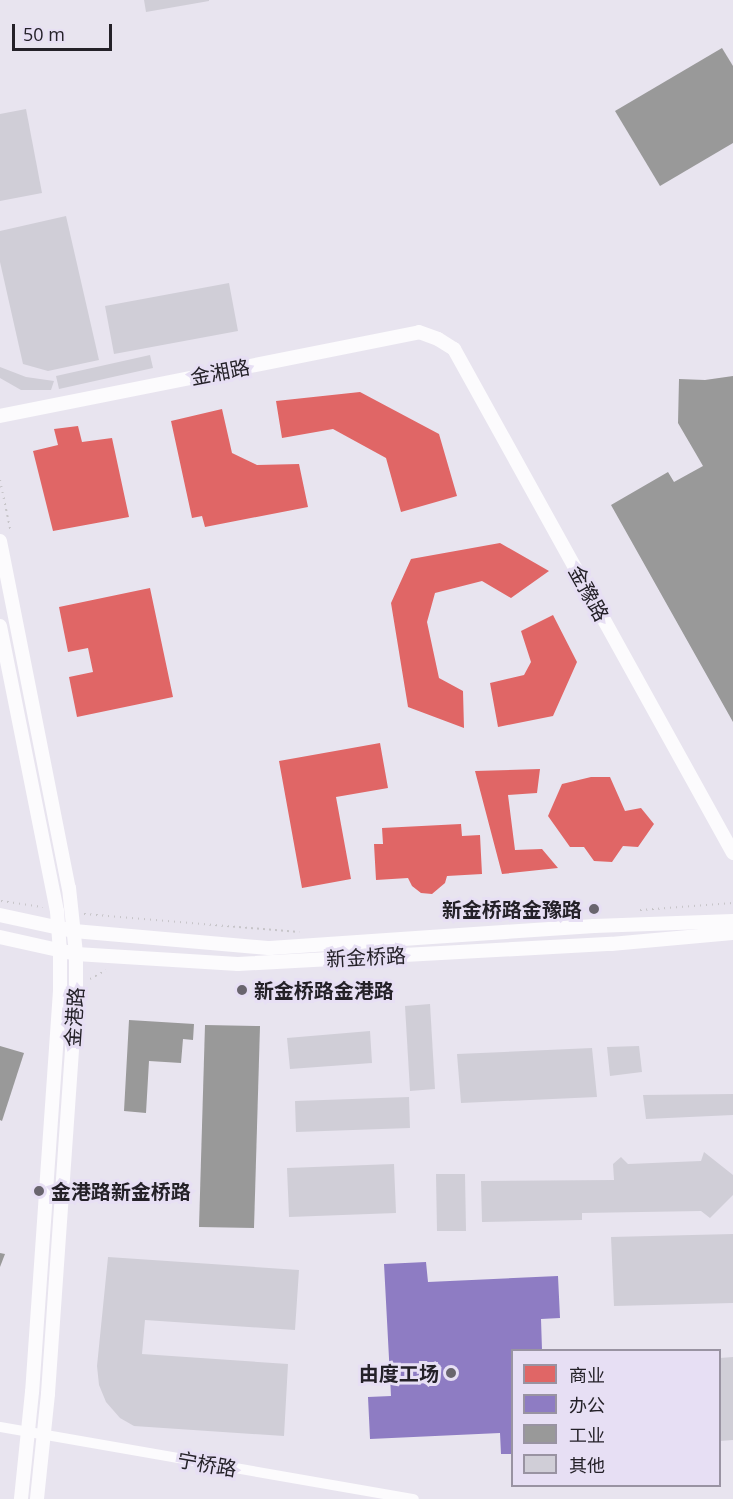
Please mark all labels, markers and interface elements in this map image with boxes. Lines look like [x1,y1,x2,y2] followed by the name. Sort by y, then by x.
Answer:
[15,12,116,50] scale bar
[23,22,65,46] text: 50 m
[188,354,252,390] street label: 金湘路
[564,561,614,625] street label: 金豫路
[442,897,582,921] place label: 新金桥路金豫路
[587,902,601,916] marker: 新金桥路金豫路
[325,943,407,971] street label: 新金桥路
[254,978,394,1002] place label: 新金桥路金港路
[235,983,249,997] marker: 新金桥路金港路
[60,986,88,1048] street label: 金港路
[51,1179,191,1203] place label: 金港路新金桥路
[32,1184,46,1198] marker: 金港路新金桥路
[511,1349,721,1487] legend
[359,1361,439,1385] place label: 由度工场
[569,1363,605,1387] text: 商业
[444,1366,458,1380] marker: 由度工场
[569,1393,605,1417] text: 办公
[569,1423,605,1447] text: 工业
[175,1447,239,1481] street label: 宁桥路
[569,1453,605,1477] text: 其他

